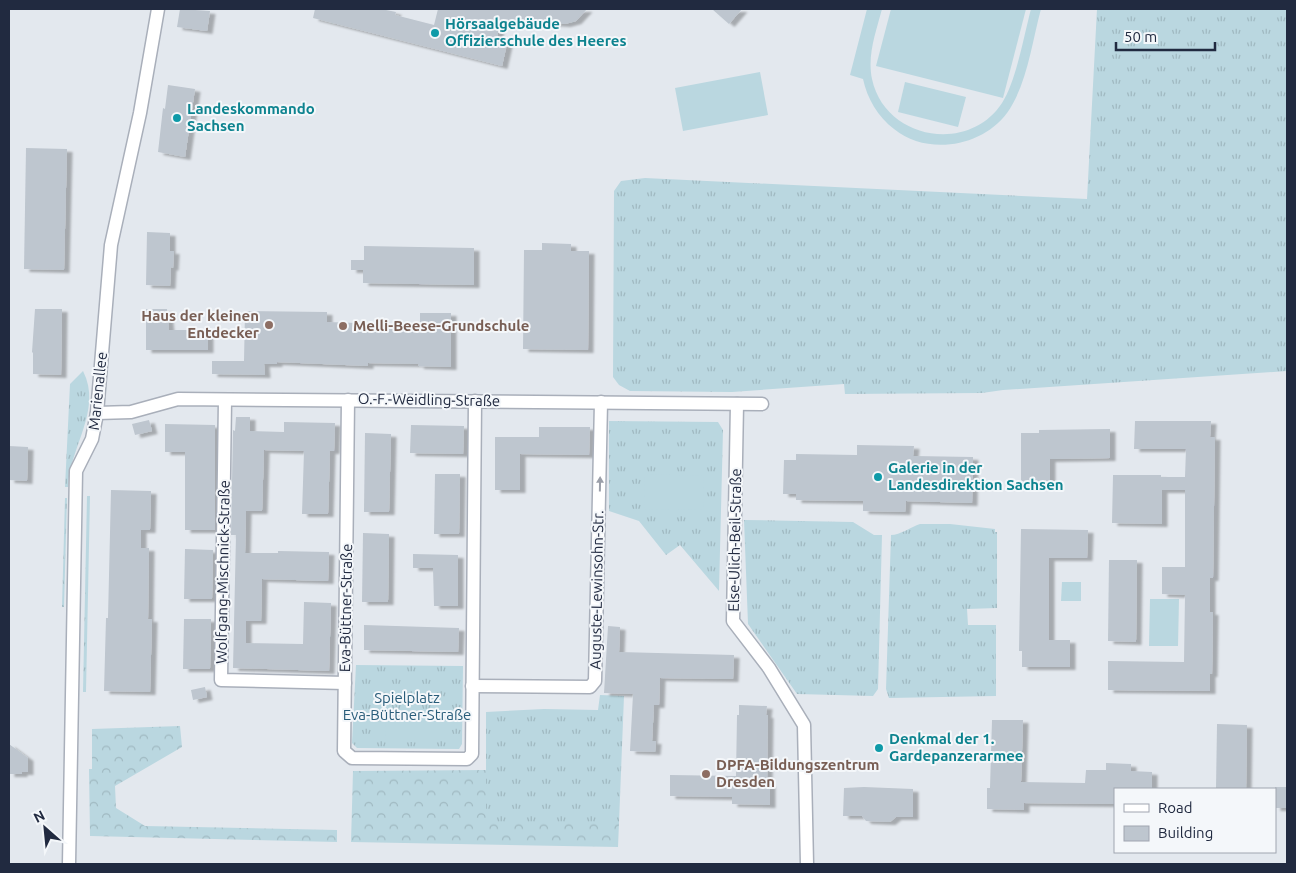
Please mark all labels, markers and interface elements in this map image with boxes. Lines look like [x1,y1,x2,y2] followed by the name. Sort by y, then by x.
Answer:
[445,15,627,49] place label: Hörsaalgebäude Offizierschule des Heeres
[1116,20,1215,52] scale bar
[429,27,441,39] marker: Hörsaalgebäude Offizierschule des Heeres
[1124,28,1157,45] text: 50 m
[187,100,315,134] place label: Landeskommando Sachsen
[171,112,183,124] marker: Landeskommando Sachsen
[141,307,260,341] place label: Haus der kleinen Entdecker
[353,317,530,334] place label: Melli-Beese-Grundschule
[263,319,275,331] marker: Haus der kleinen Entdecker
[337,320,349,332] marker: Melli-Beese-Grundschule
[85,351,110,431] street label: Marienallee
[358,390,500,409] street label: O.-F.-Weidling-Straße
[888,459,1064,493] place label: Galerie in der Landesdirektion Sachsen
[725,468,744,612] street label: Else-Ulich-Beil-Straße
[872,471,884,483] marker: Galerie in der Landesdirektion Sachsen
[596,475,604,491] one-way arrow
[212,480,233,664] street label: Wolfgang-Mischnick-Straße
[587,510,606,670] street label: Auguste-Lewinsohn-Str.
[336,544,355,672] street label: Eva-Büttner-Straße
[343,689,471,723] park label: Spielplatz Eva-Büttner-Straße
[889,730,1023,764] place label: Denkmal der 1. Gardepanzerarmee
[873,742,885,754] marker: Denkmal der 1. Gardepanzerarmee
[716,756,880,790] place label: DPFA-Bildungszentrum Dresden
[700,768,712,780] marker: DPFA-Bildungszentrum Dresden
[1114,788,1276,853] legend
[1158,799,1193,816] text: Road
[20,803,70,853] north arrow
[31,807,47,826] text: N
[1158,824,1213,841] text: Building

